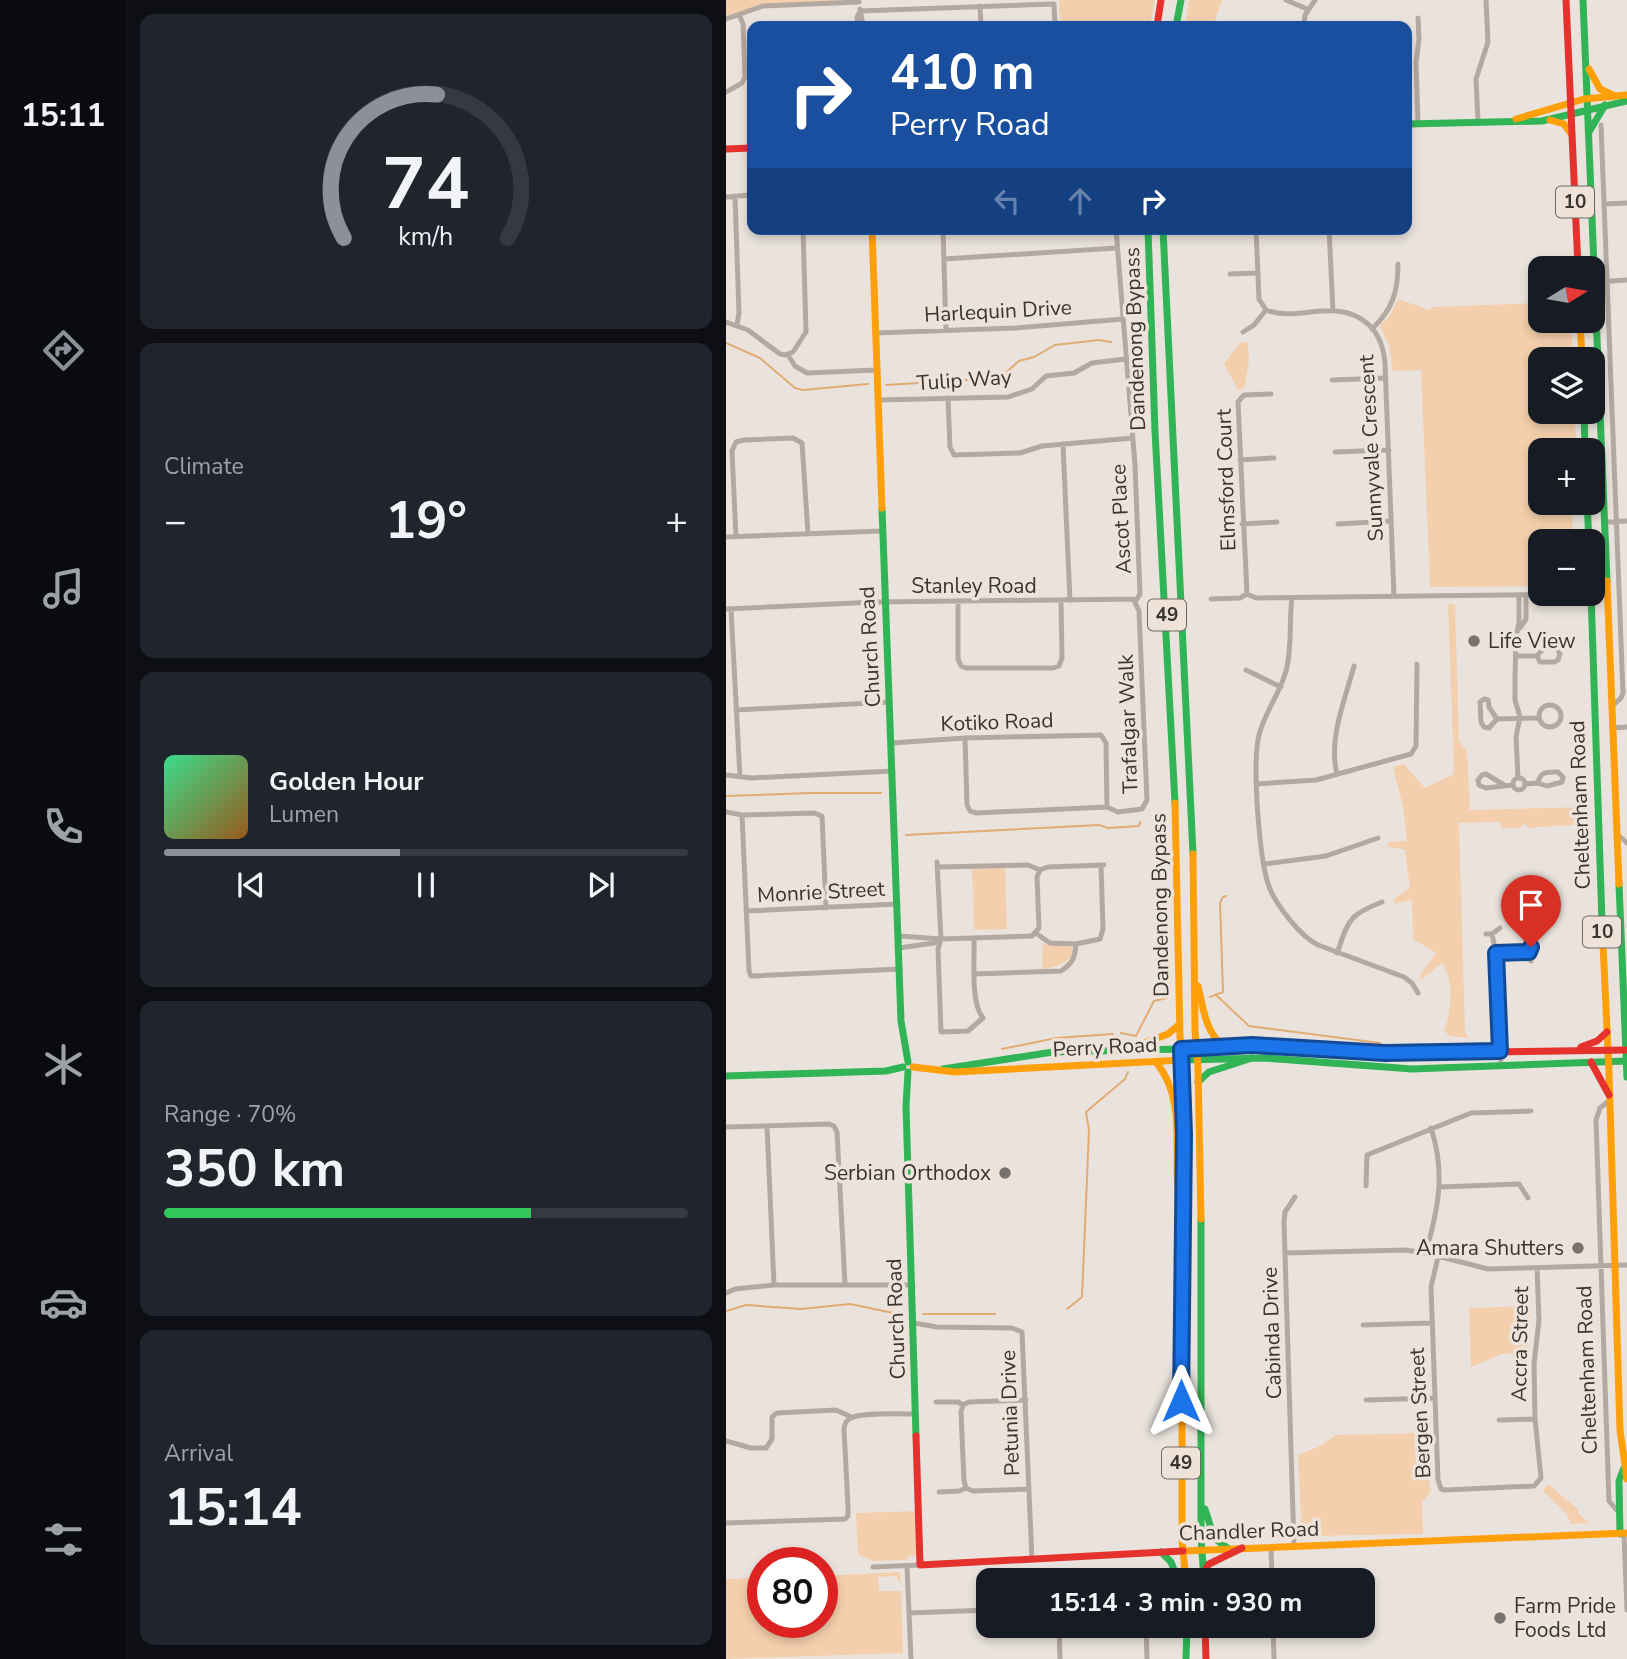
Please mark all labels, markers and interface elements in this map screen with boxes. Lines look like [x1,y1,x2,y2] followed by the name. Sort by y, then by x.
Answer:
[890,39,1034,106] text: 410 m
[775,49,866,140] icon: right
[21,94,105,137] text: 15:11
[890,103,1050,146] text: Perry Road
[382,134,470,234] text: 74
[988,182,1026,220] icon: left
[1061,182,1099,220] icon: ahead
[1134,182,1172,220] icon: right
[1556,186,1594,218] road number: 10
[398,219,454,253] text: km/h
[1118,247,1152,431] street label: Dandenong Bypass
[1528,256,1604,332] north arrow
[1528,256,1605,606] map controls
[923,293,1073,329] street label: Harlequin Drive
[39,326,88,375] icon: directions
[1528,347,1605,424] button: layers
[1352,353,1390,542] street label: Sunnyvale Crescent
[915,363,1013,397] street label: Tulip Way
[1210,408,1242,552] street label: Elmsford Court
[1528,438,1605,515] button: +
[164,451,244,482] text: Climate
[1104,463,1138,575] street label: Ascot Place
[385,485,467,556] text: 19°
[164,496,187,547] text: −
[665,496,688,547] text: +
[1528,529,1605,606] button: −
[39,564,88,613] icon: music
[911,572,1037,600] street label: Stanley Road
[853,586,887,708] street label: Church Road
[1148,600,1186,630] road number: 49
[1488,627,1576,655] place label: Life View
[1466,633,1482,649] marker: Life View
[1112,653,1144,794] street label: Trafalgar Walk
[940,706,1054,738] street label: Kotiko Road
[1563,720,1597,890] street label: Cheltenham Road
[269,764,424,799] text: Golden Hour
[269,799,339,830] text: Lumen
[39,802,88,851] icon: phone
[1144,813,1176,997] street label: Dandenong Bypass
[232,866,270,904] icon: previous
[407,866,445,904] icon: pause
[582,866,620,904] icon: next
[756,875,886,909] street label: Monrie Street
[1501,875,1561,947] pin
[1512,886,1550,924] icon: arrive
[1583,916,1621,948] road number: 10
[1052,1030,1158,1064] street label: Perry Road
[39,1040,88,1089] icon: climate
[164,1099,296,1130] text: Range · 70%
[164,1133,345,1204] text: 350 km
[824,1159,991,1187] place label: Serbian Orthodox
[997,1165,1013,1181] marker: Serbian Orthodox
[1416,1234,1564,1262] place label: Amara Shutters
[1570,1240,1586,1256] marker: Amara Shutters
[880,1258,912,1380] street label: Church Road
[1256,1266,1288,1400] street label: Cabinda Drive
[39,1278,88,1327] icon: car
[1505,1285,1535,1402] street label: Accra Street
[1570,1285,1604,1455] street label: Cheltenham Road
[1403,1346,1437,1479] street label: Bergen Street
[994,1349,1026,1477] street label: Petunia Drive
[1144,1364,1218,1438] position arrow
[164,1438,233,1469] text: Arrival
[1162,1448,1200,1478] road number: 49
[164,1472,302,1543] text: 15:14
[39,1515,88,1564] icon: filters
[1178,1515,1320,1547] street label: Chandler Road
[747,1547,838,1638] speed limit sign: 80
[1049,1585,1302,1620] text: 15:14 · 3 min · 930 m
[1514,1592,1616,1644] place label: Farm Pride Foods Ltd
[1492,1610,1508,1626] marker: Farm Pride Foods Ltd

